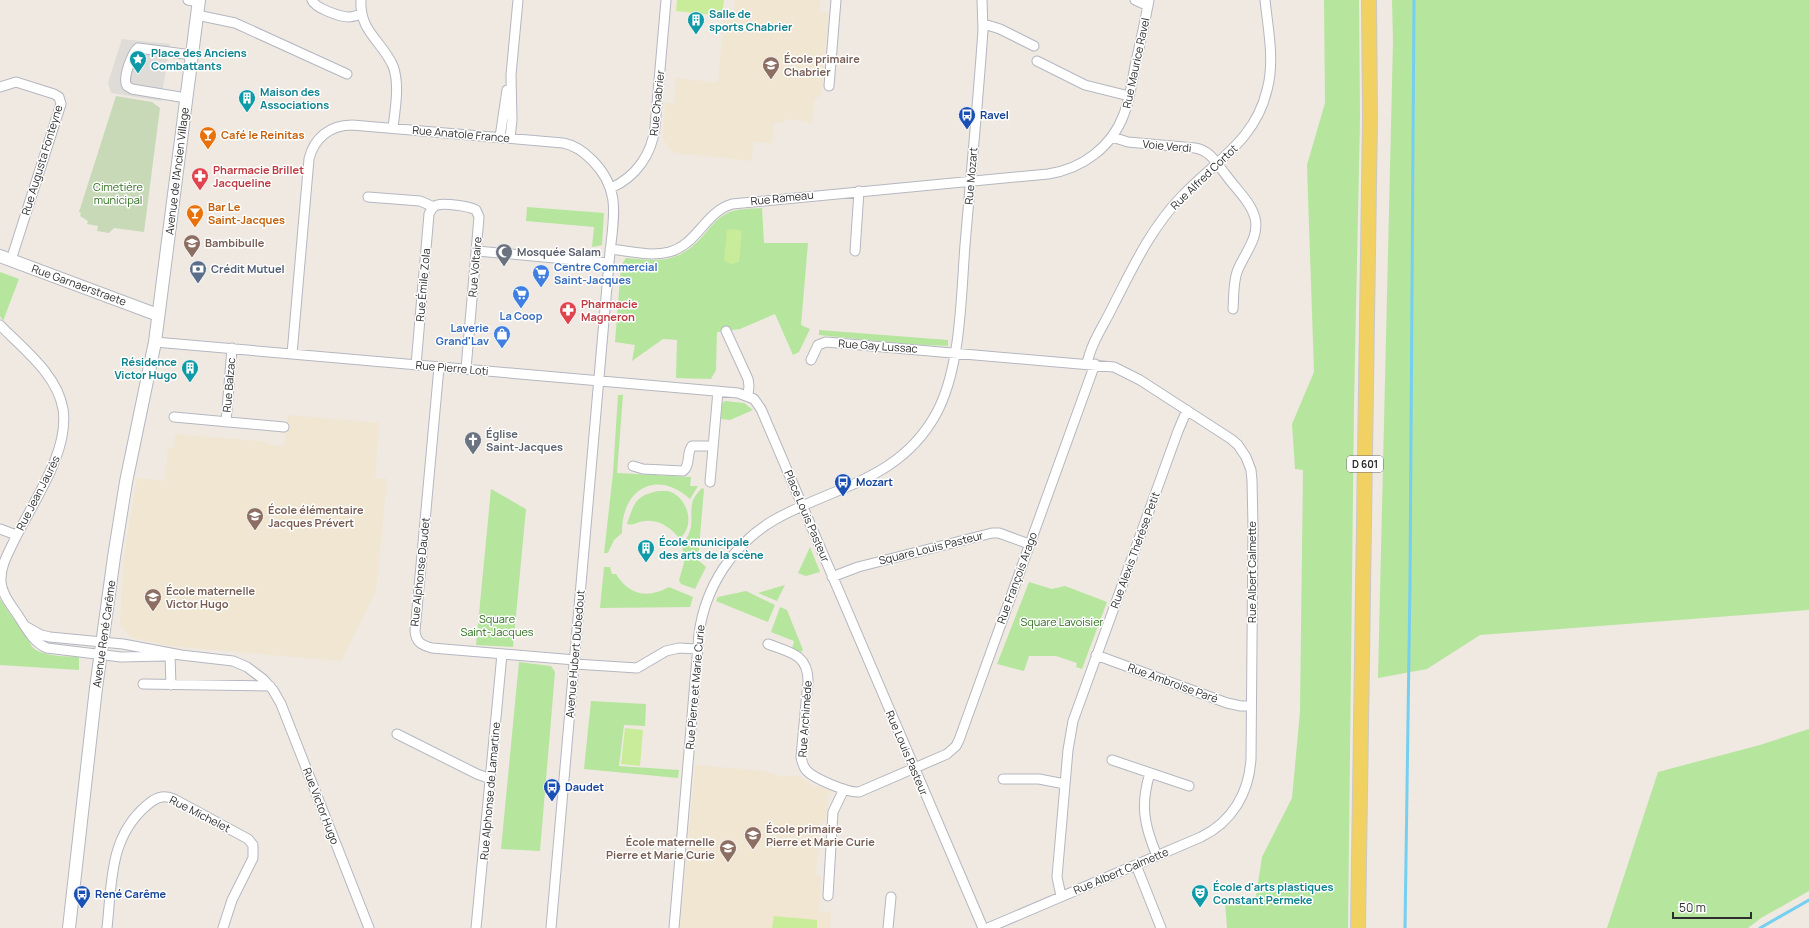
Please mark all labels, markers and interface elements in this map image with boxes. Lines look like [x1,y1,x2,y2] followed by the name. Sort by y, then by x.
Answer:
[709,6,793,34] place label: Salle de sports Chabrier
[686,10,706,35] building icon: Salle de sports Chabrier
[1119,16,1152,110] street label: Rue Maurice Ravel
[151,45,247,73] place label: Place des Anciens Combattants
[128,49,148,74] place icon: Place des Anciens Combattants
[784,51,860,79] place label: École primaire Chabrier
[761,55,781,80] school or university icon: École primaire Chabrier
[646,69,667,137] street label: Rue Chabrier
[260,84,329,112] place label: Maison des Associations
[237,88,257,113] building icon: Maison des Associations
[18,102,66,217] street label: Rue Augusta Fonteyne
[957,105,977,130] bus stop icon: Ravel
[161,106,192,236] street label: Avenue de l'Ancien Village
[980,107,1009,122] place label: Ravel
[412,122,511,145] street label: Rue Anatole France
[198,125,218,150] bar icon: Café le Reinitas
[221,127,304,142] place label: Café le Reinitas
[1142,136,1192,155] street label: Voie Verdi
[1167,141,1241,213] street label: Rue Alfred Cortot
[961,147,980,205] street label: Rue Mozart
[213,162,304,190] place label: Pharmacie Brillet Jacqueline
[190,166,210,191] pharmacy icon: Pharmacie Brillet Jacqueline
[93,179,143,207] park label: Cimetière municipal
[750,187,814,208] street label: Rue Rameau
[208,199,285,227] place label: Bar Le Saint-Jacques
[185,203,205,228] bar icon: Bar Le Saint-Jacques
[182,233,202,258] school or university icon: Bambibulle
[205,235,265,250] place label: Bambibulle
[464,236,485,298] street label: Rue Voltaire
[494,242,514,267] mosque icon: Mosquée Salam
[517,244,601,259] place label: Mosquée Salam
[412,248,433,322] street label: Rue Émile Zola
[188,259,208,284] bank icon: Crédit Mutuel
[554,259,658,287] place label: Centre Commercial Saint-Jacques
[30,260,129,309] street label: Rue Garnaerstraete
[211,261,285,276] place label: Crédit Mutuel
[531,263,551,288] supermarket icon: Centre Commercial Saint-Jacques
[511,284,531,309] supermarket icon: La Coop
[581,296,638,324] place label: Pharmacie Magneron
[558,300,578,325] pharmacy icon: Pharmacie Magneron
[500,308,543,323] place label: La Coop
[436,320,489,348] place label: Laverie Grand'Lav
[492,324,512,349] shop icon: Laverie Grand'Lav
[838,335,918,356] street label: Rue Gay Lussac
[115,354,177,382] place label: Résidence Victor Hugo
[219,357,238,413] street label: Rue Balzac
[415,357,489,378] street label: Rue Pierre Loti
[180,358,200,383] building icon: Résidence Victor Hugo
[486,426,563,454] place label: Église Saint-Jacques
[463,430,483,455] church icon: Église Saint-Jacques
[12,453,63,533] street label: Rue Jean Jaurès
[1347,456,1383,472] road number: D 601
[781,468,834,564] street label: Place Louis Pasteur
[833,472,853,497] bus stop icon: Mozart
[856,474,893,489] place label: Mozart
[1106,490,1163,610] street label: Rue Alexis Thérèse Petit
[268,502,364,530] place label: École élémentaire Jacques Prévert
[245,506,265,531] school or university icon: École élémentaire Jacques Prévert
[406,517,433,627] street label: Rue Alphonse Daudet
[1244,520,1259,623] street label: Rue Albert Calmette
[877,527,985,568] street label: Square Louis Pasteur
[993,529,1040,626] street label: Rue François Arago
[659,534,764,562] place label: École municipale des arts de la scène
[636,538,656,563] building icon: École municipale des arts de la scène
[89,579,119,689] street label: Avenue René Carême
[166,583,256,611] place label: École maternelle Victor Hugo
[143,587,163,612] school or university icon: École maternelle Victor Hugo
[561,589,588,718] street label: Avenue Hubert Dubedout
[460,611,534,639] park label: Square Saint-Jacques
[1020,614,1104,629] park label: Square Lavoisier
[682,623,707,750] street label: Rue Pierre et Marie Curie
[1126,659,1221,706] street label: Rue Ambroise Paré
[794,680,815,758] street label: Rue Archimède
[883,708,932,798] street label: Rue Louis Pasteur
[476,721,503,861] street label: Rue Alphonse de Lamartine
[300,765,343,847] street label: Rue Victor Hugo
[542,777,562,802] bus stop icon: Daudet
[565,779,604,794] place label: Daudet
[167,792,233,835] street label: Rue Michelet
[766,821,875,849] place label: École primaire Pierre et Marie Curie
[743,825,763,850] school or university icon: École primaire Pierre et Marie Curie
[606,834,715,862] place label: École maternelle Pierre et Marie Curie
[718,838,738,863] school or university icon: École maternelle Pierre et Marie Curie
[1071,843,1171,897] street label: Rue Albert Calmette
[1213,879,1334,907] place label: École d'arts plastiques Constant Permeke
[1190,883,1210,908] theatre icon: École d'arts plastiques Constant Permeke
[72,884,92,909] bus stop icon: René Carême
[95,886,167,901] place label: René Carême
[1673,894,1751,920] scale bar
[1679,899,1706,916] text: 50 m

